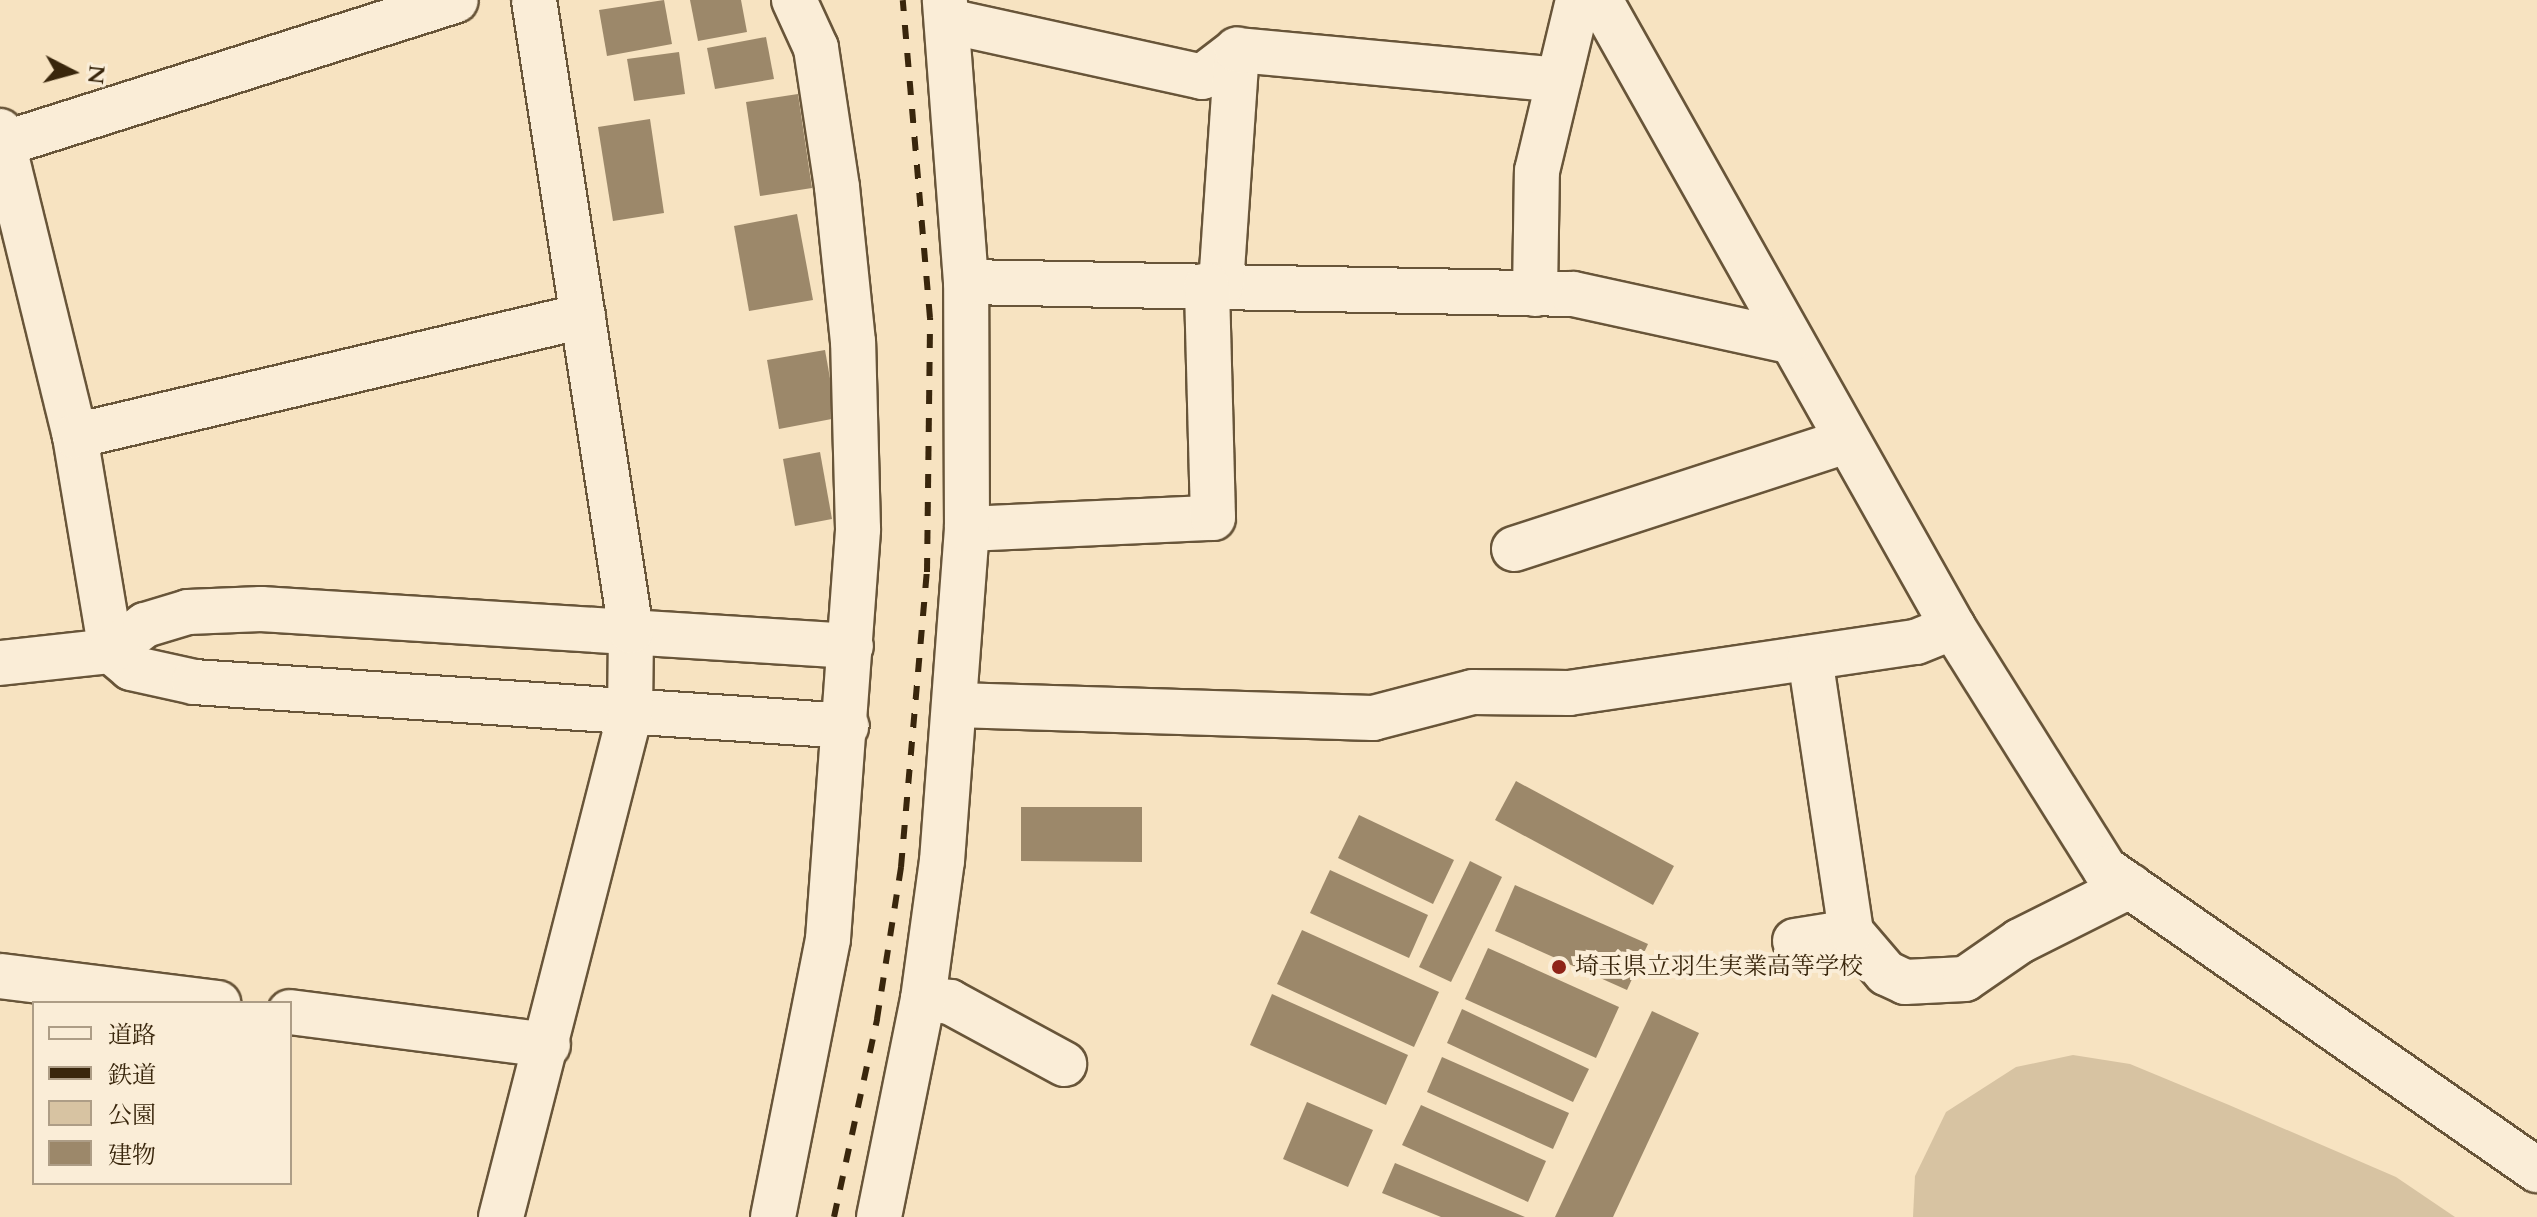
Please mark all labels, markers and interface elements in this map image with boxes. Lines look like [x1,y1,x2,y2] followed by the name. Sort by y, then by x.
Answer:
[32,32,112,112] north arrow
[80,63,112,86] text: N
[1575,953,1863,981] place label: 埼玉県立羽生実業高等学校
[1550,958,1568,976] marker: 埼玉県立羽生実業高等学校
[32,1001,292,1185] legend
[108,1019,156,1052] text: 道路
[108,1059,156,1092] text: 鉄道
[108,1099,156,1132] text: 公園
[108,1139,156,1172] text: 建物

